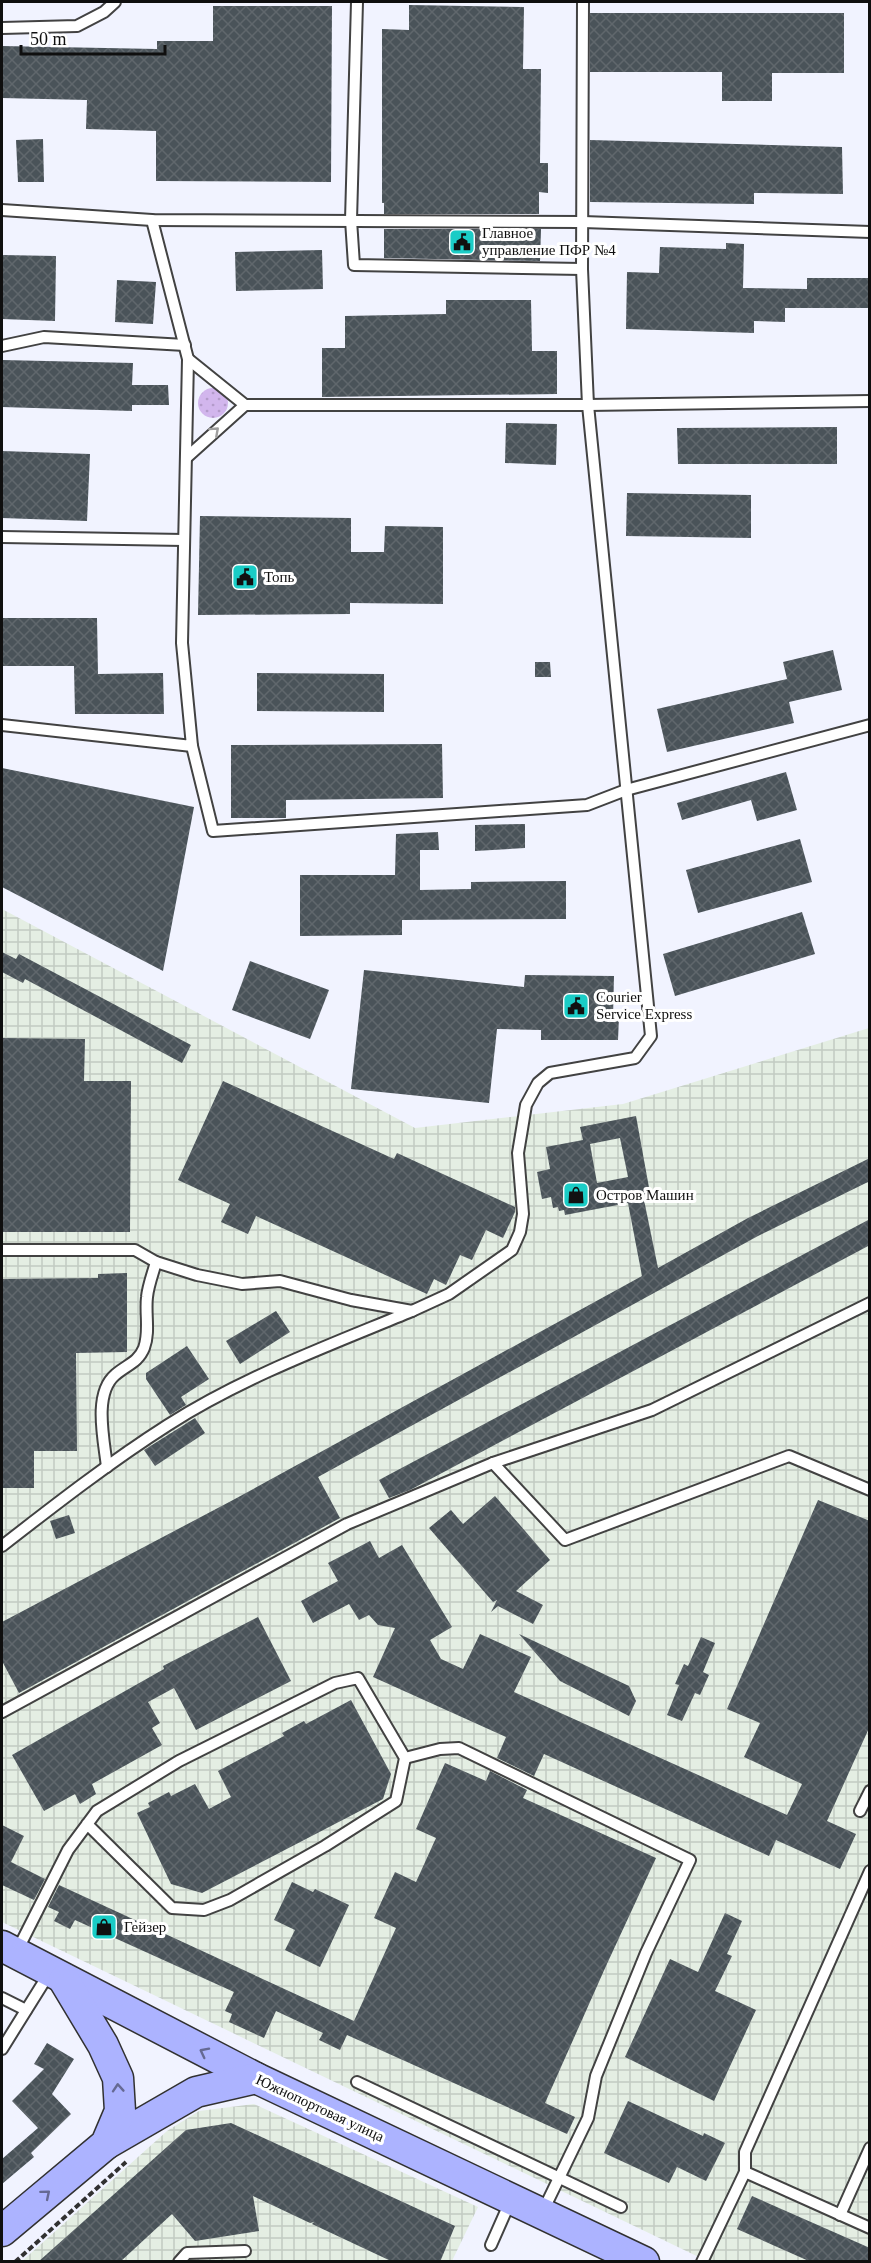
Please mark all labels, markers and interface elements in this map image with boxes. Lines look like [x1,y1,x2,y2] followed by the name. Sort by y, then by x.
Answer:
[21,18,165,56] scale bar
[30,29,67,49] text: 50 m
[482,225,616,258] place label: Главное управление ПФР №4
[447,227,477,257] public building icon: Главное управление ПФР №4
[209,427,219,438] one-way arrow
[230,562,260,592] public building icon: Топь
[264,569,295,585] place label: Топь
[596,989,692,1022] place label: Courier Service Express
[561,991,591,1021] public building icon: Courier Service Express
[561,1180,591,1210] shop icon: Остров Машин
[596,1187,694,1203] place label: Остров Машин
[89,1912,119,1942] shop icon: Гейзер
[124,1919,166,1935] place label: Гейзер
[200,2047,211,2059] one-way arrow
[253,2071,387,2145] street label: Южнопортовая улица
[112,2083,125,2092] one-way arrow
[40,2190,51,2201] one-way arrow

